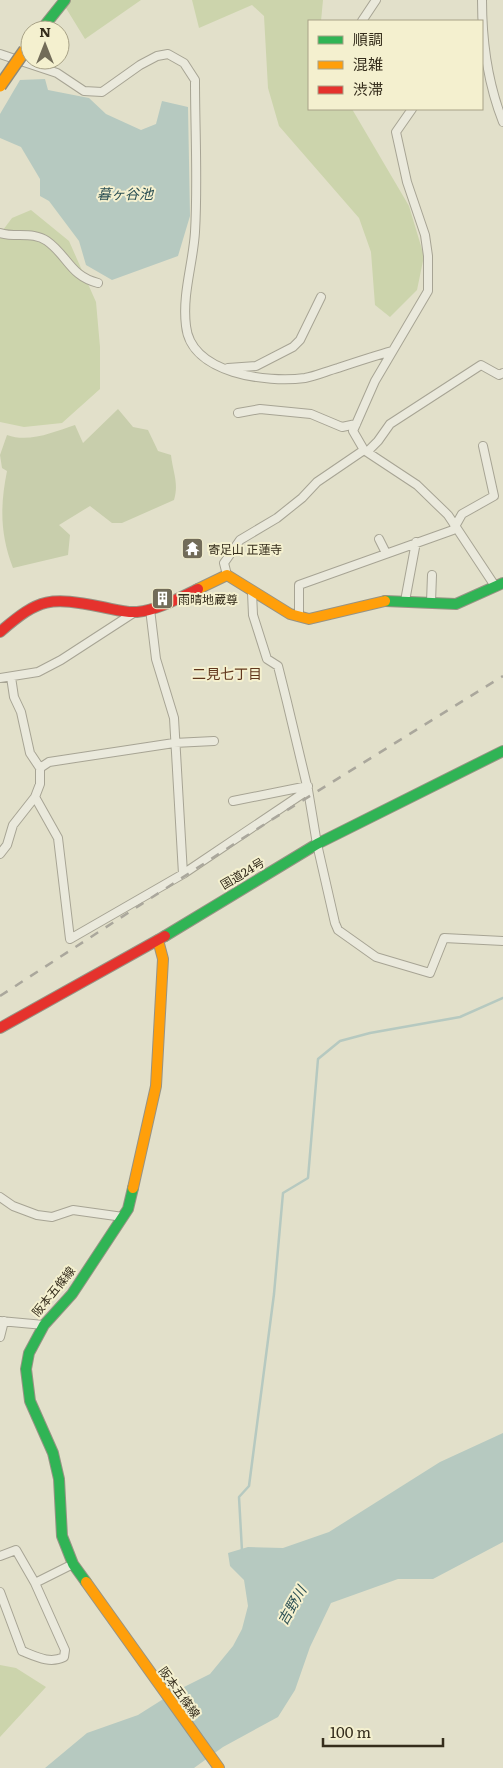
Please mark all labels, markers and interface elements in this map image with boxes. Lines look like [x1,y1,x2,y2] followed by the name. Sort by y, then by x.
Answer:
[20,20,70,70] north arrow
[308,20,483,110] legend
[39,21,51,41] text: N
[353,27,383,50] text: 順調
[353,52,383,75] text: 混雑
[353,77,383,100] text: 渋滞
[97,183,155,203] water label: 暮ヶ谷池
[180,537,204,561] temple icon: 寄足山 正蓮寺
[208,540,282,558] place label: 寄足山 正蓮寺
[150,587,174,611] building icon: 雨晴地蔵尊
[178,590,238,608] place label: 雨晴地蔵尊
[192,663,262,683] district label: 二見七丁目
[216,853,268,893] street label: 国道24号
[27,1262,79,1320] street label: 阪本五條線
[272,1580,311,1628] water label: 吉野川
[155,1662,205,1722] street label: 阪本五條線
[323,1716,443,1748] scale bar
[330,1720,371,1743] text: 100 m

